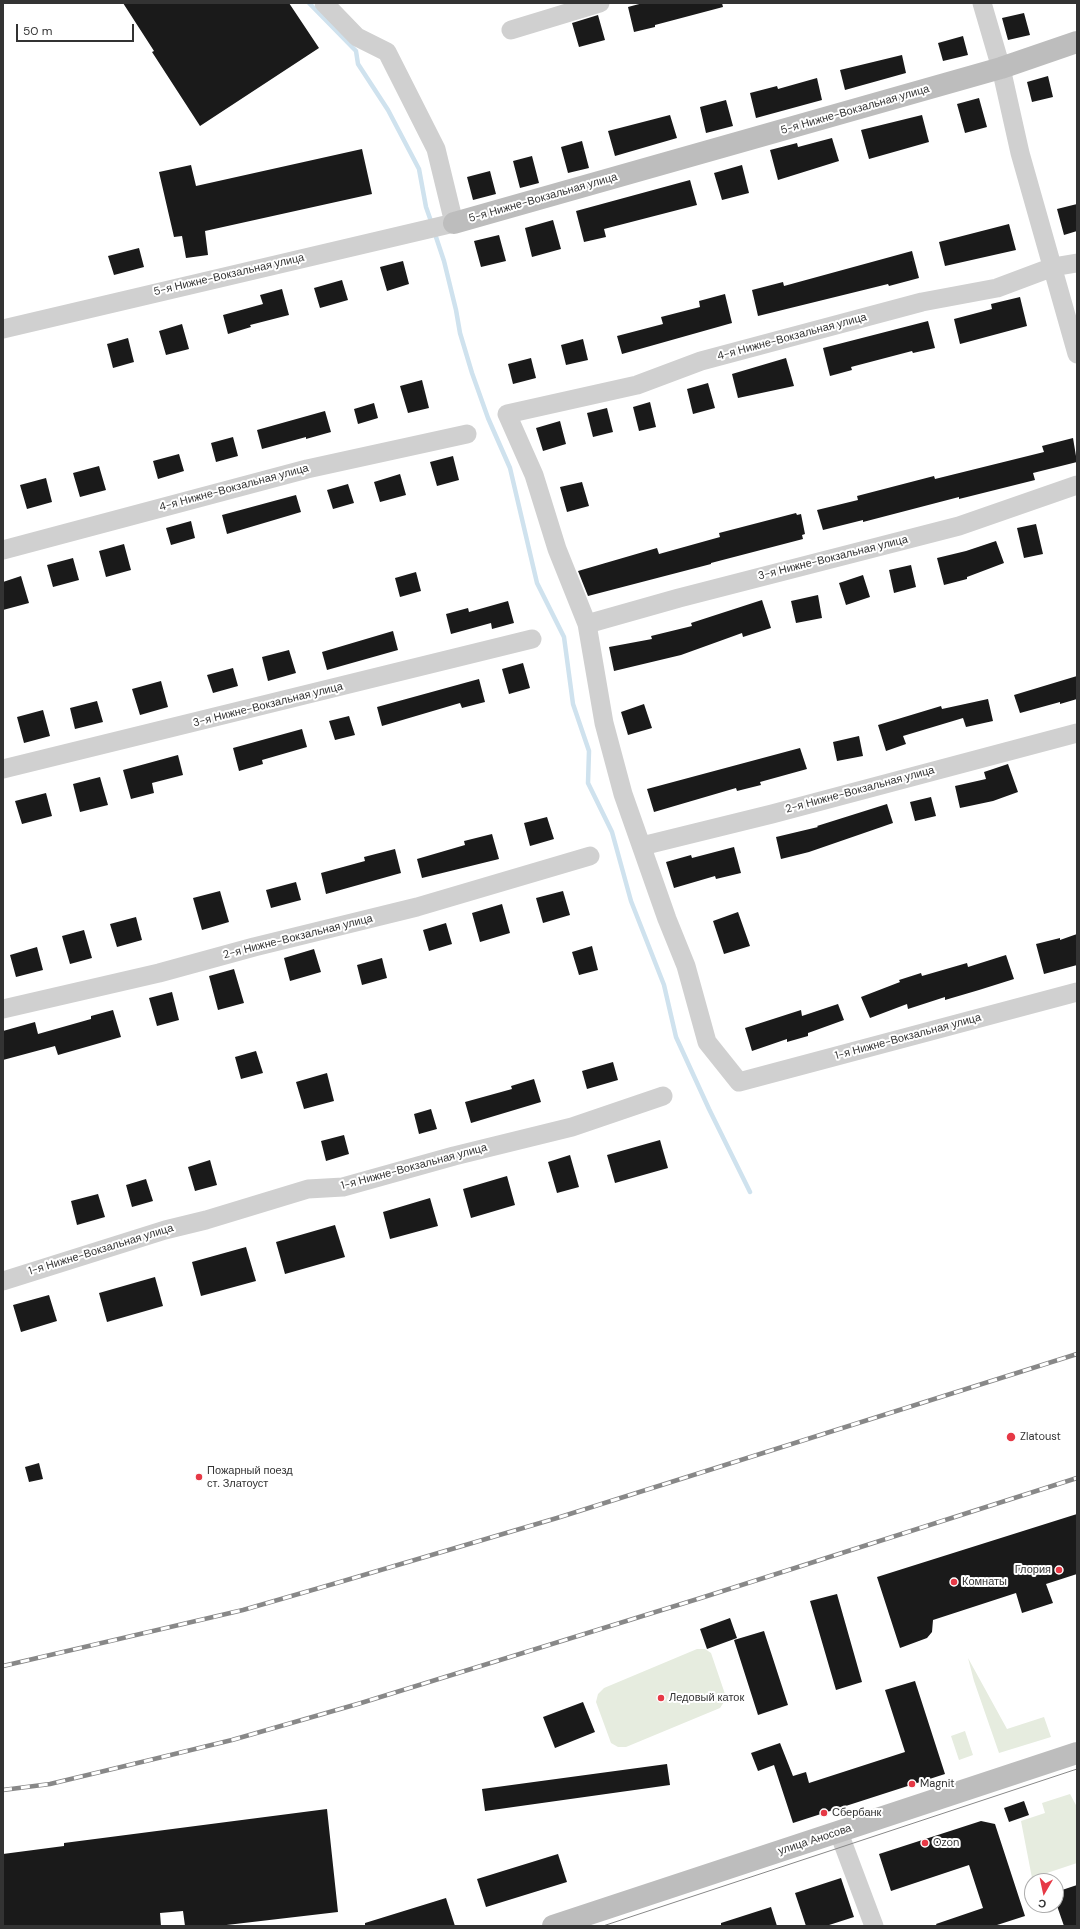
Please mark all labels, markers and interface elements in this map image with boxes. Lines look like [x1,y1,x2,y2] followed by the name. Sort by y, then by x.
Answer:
[18,16,136,42] scale bar
[23,23,52,39] text: 50 m
[779,82,931,138] street label: 5-я Нижне-Вокзальная улица
[467,170,619,226] street label: 5-я Нижне-Вокзальная улица
[152,251,306,299] street label: 5-я Нижне-Вокзальная улица
[716,311,868,363] street label: 4-я Нижне-Вокзальная улица
[158,462,310,514] street label: 4-я Нижне-Вокзальная улица
[757,533,909,583] street label: 3-я Нижне-Вокзальная улица
[192,680,344,730] street label: 3-я Нижне-Вокзальная улица
[784,764,936,816] street label: 2-я Нижне-Вокзальная улица
[222,912,374,962] street label: 2-я Нижне-Вокзальная улица
[833,1011,983,1063] street label: 1-я Нижне-Вокзальная улица
[339,1141,489,1193] street label: 1-я Нижне-Вокзальная улица
[27,1222,175,1278] street label: 1-я Нижне-Вокзальная улица
[1020,1430,1061,1444] place label: Zlatoust
[1005,1431,1017,1443] marker: Zlatoust
[207,1464,293,1490] place label: Пожарный поезд ст. Златоуст
[194,1472,204,1482] marker: Пожарный поезд ст. Златоуст
[1015,1563,1051,1577] place label: Глория
[1054,1565,1064,1575] marker: Глория
[962,1575,1007,1589] place label: Комнаты
[949,1577,959,1587] marker: Комнаты
[669,1691,744,1705] place label: Ледовый каток
[656,1693,666,1703] marker: Ледовый каток
[920,1777,955,1791] place label: Magnit
[907,1779,917,1789] marker: Magnit
[832,1806,881,1820] place label: Сбербанк
[819,1808,829,1818] marker: Сбербанк
[777,1822,853,1858] street label: улица Аносова
[933,1836,959,1850] place label: Ozon
[920,1838,930,1848] marker: Ozon
[1024,1873,1064,1913] north arrow
[1037,1896,1047,1911] text: С

